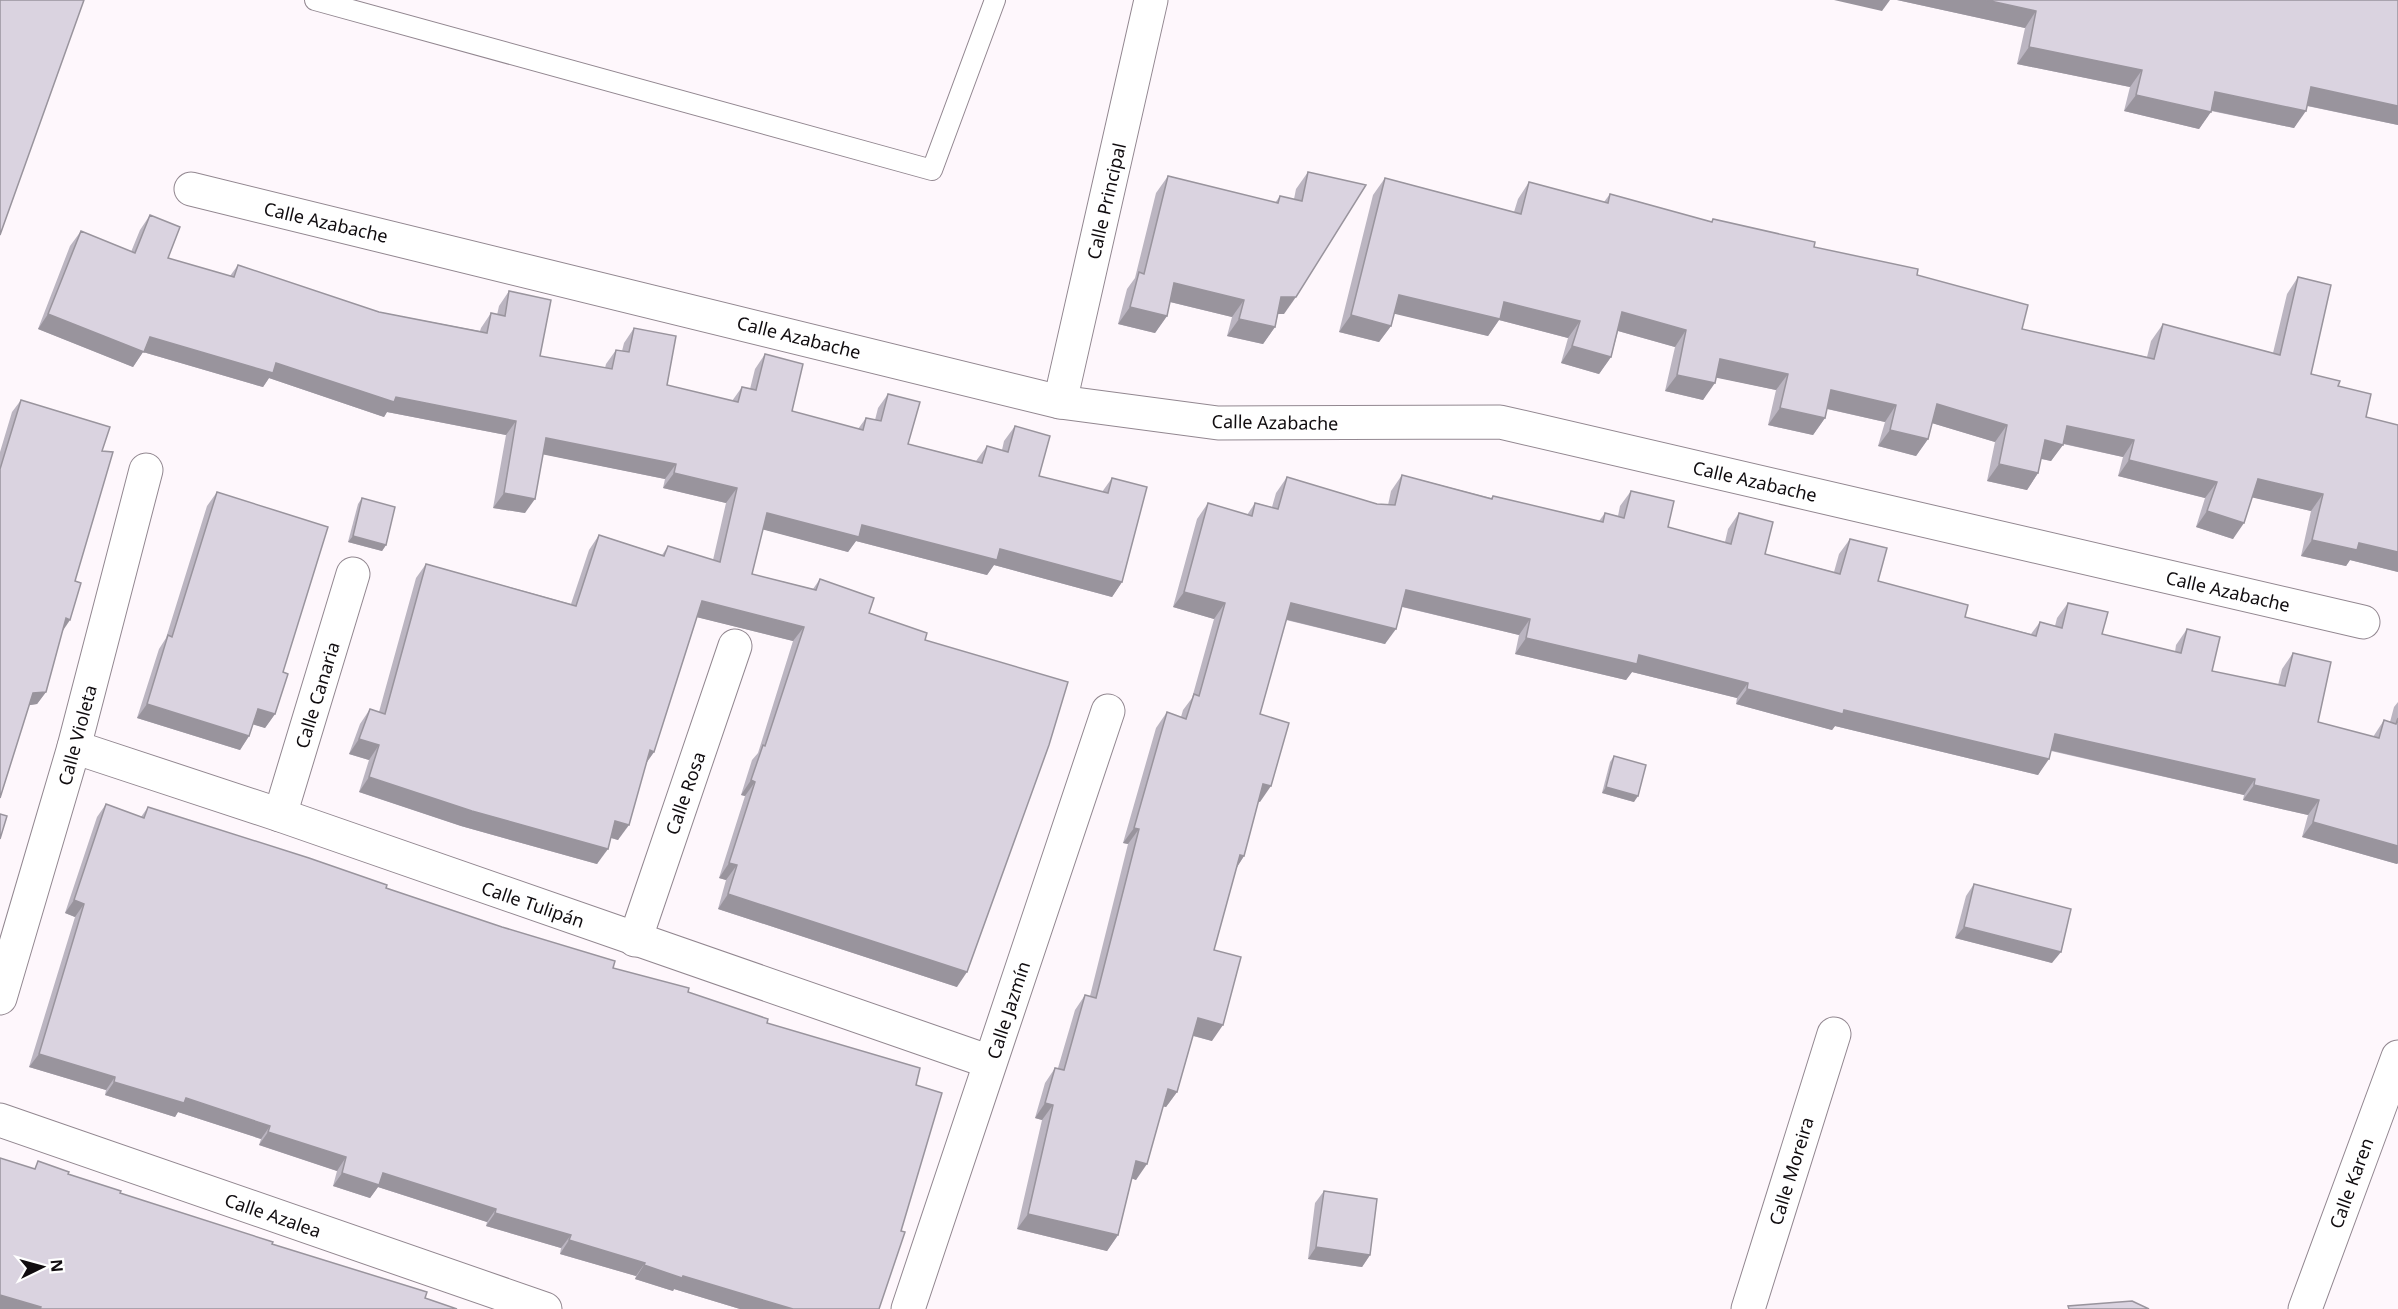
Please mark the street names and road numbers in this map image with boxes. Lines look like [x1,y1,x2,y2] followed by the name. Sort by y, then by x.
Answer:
[1081,140,1131,262] street label: Calle Principal
[262,196,390,248] street label: Calle Azabache
[735,310,863,364] street label: Calle Azabache
[1211,409,1339,435] street label: Calle Azabache
[1691,455,1819,507] street label: Calle Azabache
[2164,565,2292,617] street label: Calle Azabache
[289,639,345,751] street label: Calle Canaria
[52,682,102,788] street label: Calle Violeta
[660,748,710,838] street label: Calle Rosa
[478,875,588,933] street label: Calle Tulipán
[981,958,1035,1062] street label: Calle Jazmín
[1763,1114,1819,1228] street label: Calle Moreira
[2323,1134,2379,1232] street label: Calle Karen
[222,1187,324,1243] street label: Calle Azalea

